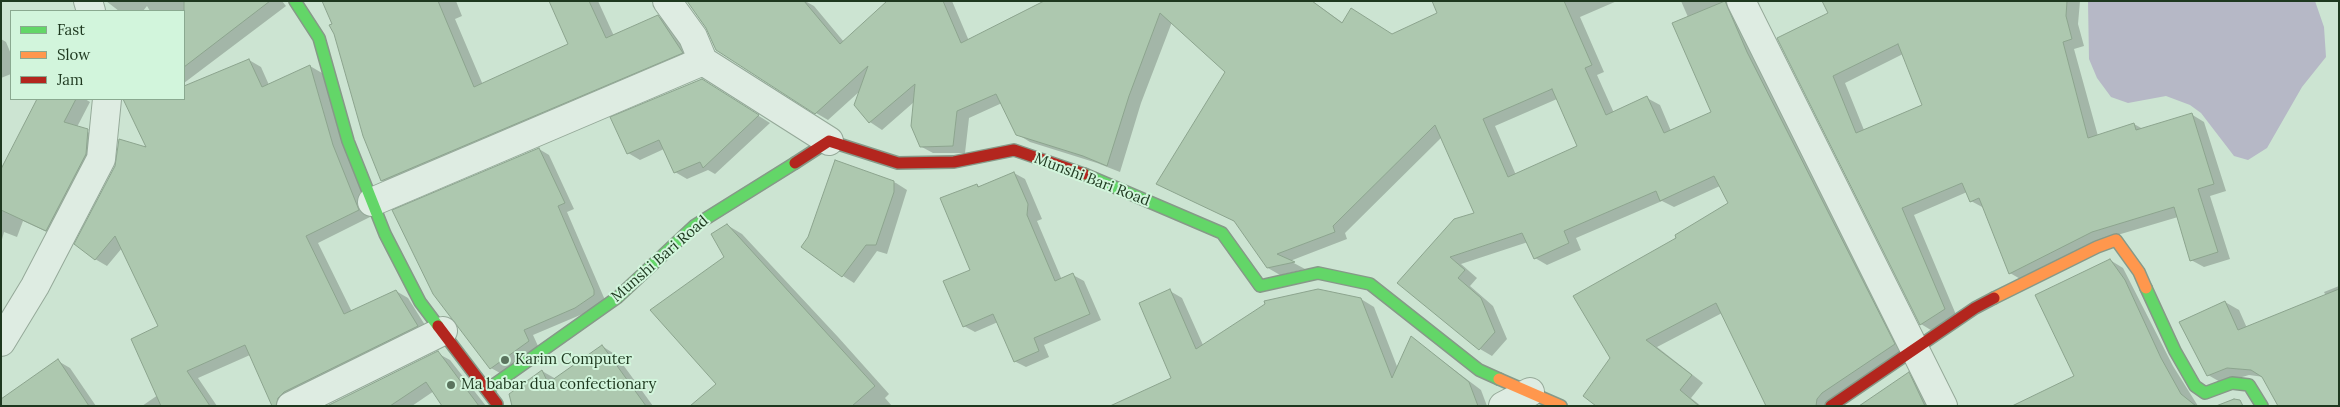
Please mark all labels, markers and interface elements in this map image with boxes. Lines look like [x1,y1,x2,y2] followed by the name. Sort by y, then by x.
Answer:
[10,10,185,100] legend
[57,20,85,39] text: Fast
[57,45,90,64] text: Slow
[57,70,84,89] text: Jam
[1032,150,1152,210] street label: Munshi Bari Road
[608,212,712,306] street label: Munshi Bari Road
[515,351,632,369] place label: Karim Computer
[499,354,511,366] marker: Karim Computer
[461,376,656,394] place label: Ma babar dua confectionary
[445,379,457,391] marker: Ma babar dua confectionary

